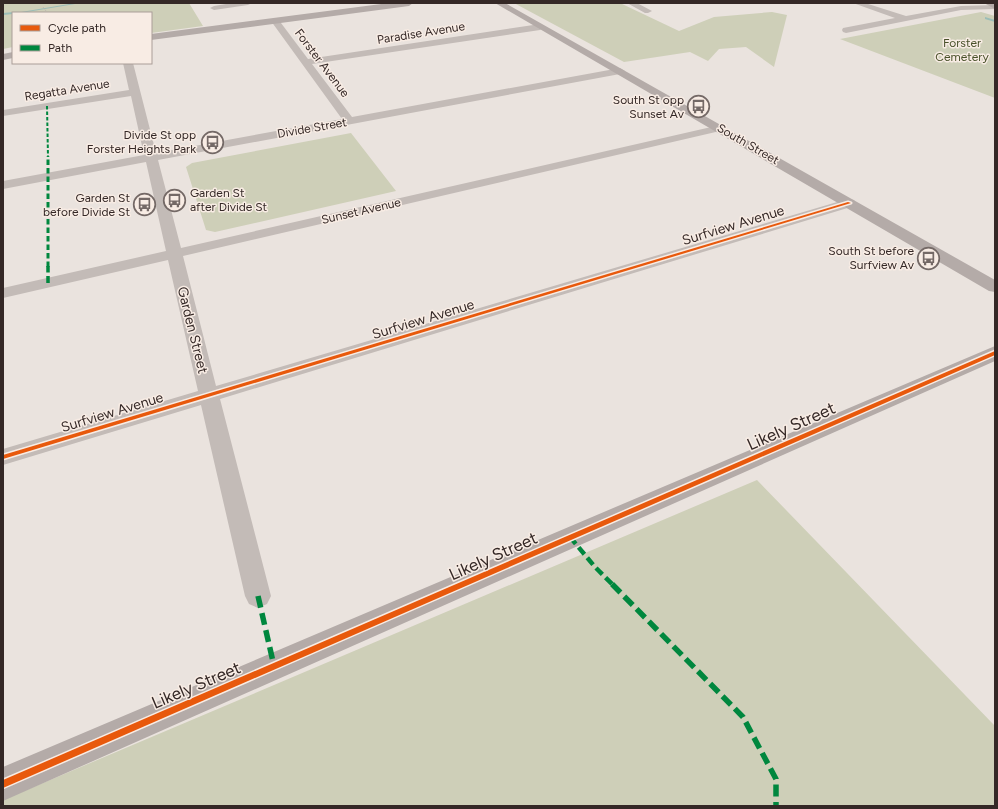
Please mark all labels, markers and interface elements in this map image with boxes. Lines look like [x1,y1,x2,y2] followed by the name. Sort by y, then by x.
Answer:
[12,12,152,64] legend
[376,19,466,47] street label: Paradise Avenue
[48,21,106,35] text: Cycle path
[292,26,352,100] street label: Forster Avenue
[935,36,989,64] park label: Forster Cemetery
[48,41,72,55] text: Path
[23,76,111,104] street label: Regatta Avenue
[613,93,685,121] place label: South St opp Sunset Av
[686,94,712,120] bus stop icon: South St opp Sunset Av
[276,115,348,141] street label: Divide Street
[715,121,782,167] street label: South Street
[87,128,196,156] place label: Divide St opp Forster Heights Park
[199,129,225,155] bus stop icon: Divide St opp Forster Heights Park
[190,186,268,214] place label: Garden St after Divide St
[161,187,187,213] bus stop icon: Garden St after Divide St
[43,191,130,219] place label: Garden St before Divide St
[132,192,158,218] bus stop icon: Garden St before Divide St
[320,195,402,227] street label: Sunset Avenue
[680,202,787,249] street label: Surfview Avenue
[828,244,915,272] place label: South St before Surfview Av
[916,245,942,271] bus stop icon: South St before Surfview Av
[174,285,212,375] street label: Garden Street
[370,296,477,343] street label: Surfview Avenue
[59,389,166,436] street label: Surfview Avenue
[744,398,838,454] street label: Likely Street
[446,528,540,584] street label: Likely Street
[149,657,243,713] street label: Likely Street

